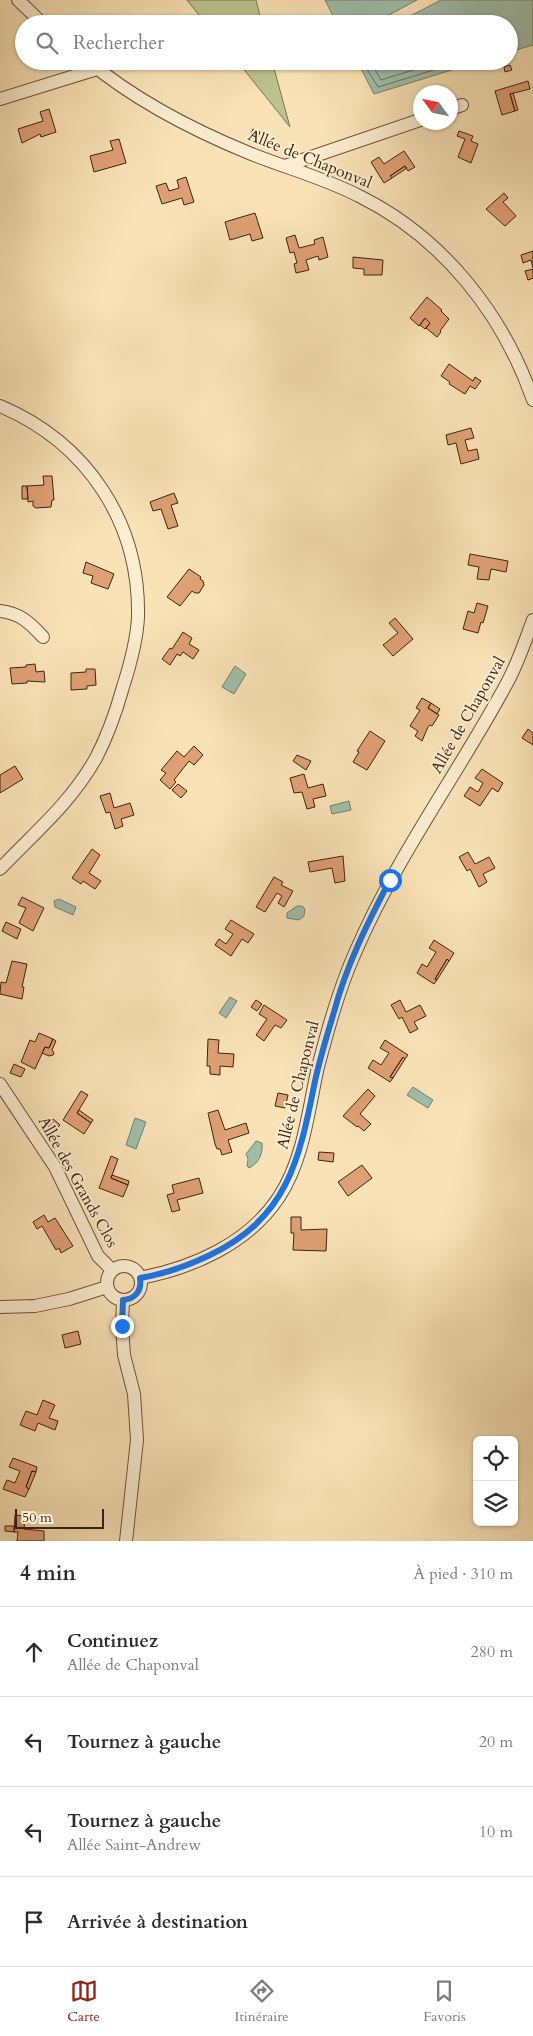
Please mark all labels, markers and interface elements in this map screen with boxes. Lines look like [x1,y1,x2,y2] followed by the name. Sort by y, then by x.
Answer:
[15,15,518,70] search box
[33,29,61,57] icon: search
[73,30,164,56] text: Rechercher
[413,85,458,130] north arrow
[245,124,375,194] street label: Allée de Chaponval
[426,652,510,778] street label: Allée de Chaponval
[379,869,402,892] route start
[271,1018,325,1152] street label: Allée de Chaponval
[33,1112,123,1252] street label: Allée des Grands Clos
[111,1315,134,1338] route end
[473,1436,518,1526] map controls
[473,1436,518,1481] button: locate
[473,1481,518,1526] button: layers
[15,1506,104,1529] scale bar
[22,1508,52,1527] text: 50 m
[20,1559,76,1588] text: 4 min
[413,1563,513,1585] text: À pied · 310 m
[67,1628,158,1654] text: Continuez
[20,1638,48,1666] icon: ahead
[471,1641,513,1663] text: 280 m
[67,1654,199,1676] text: Allée de Chaponval
[20,1728,48,1756] icon: left
[67,1729,221,1755] text: Tournez à gauche
[479,1731,513,1753] text: 20 m
[67,1808,221,1834] text: Tournez à gauche
[20,1818,48,1846] icon: left
[479,1821,513,1843] text: 10 m
[67,1834,201,1856] text: Allée Saint-Andrew
[20,1908,48,1936] icon: arrive
[67,1909,248,1935] text: Arrivée à destination
[67,1977,100,2026] tab: Carte
[235,1977,289,2026] tab: Itinéraire
[423,1977,466,2026] tab: Favoris

